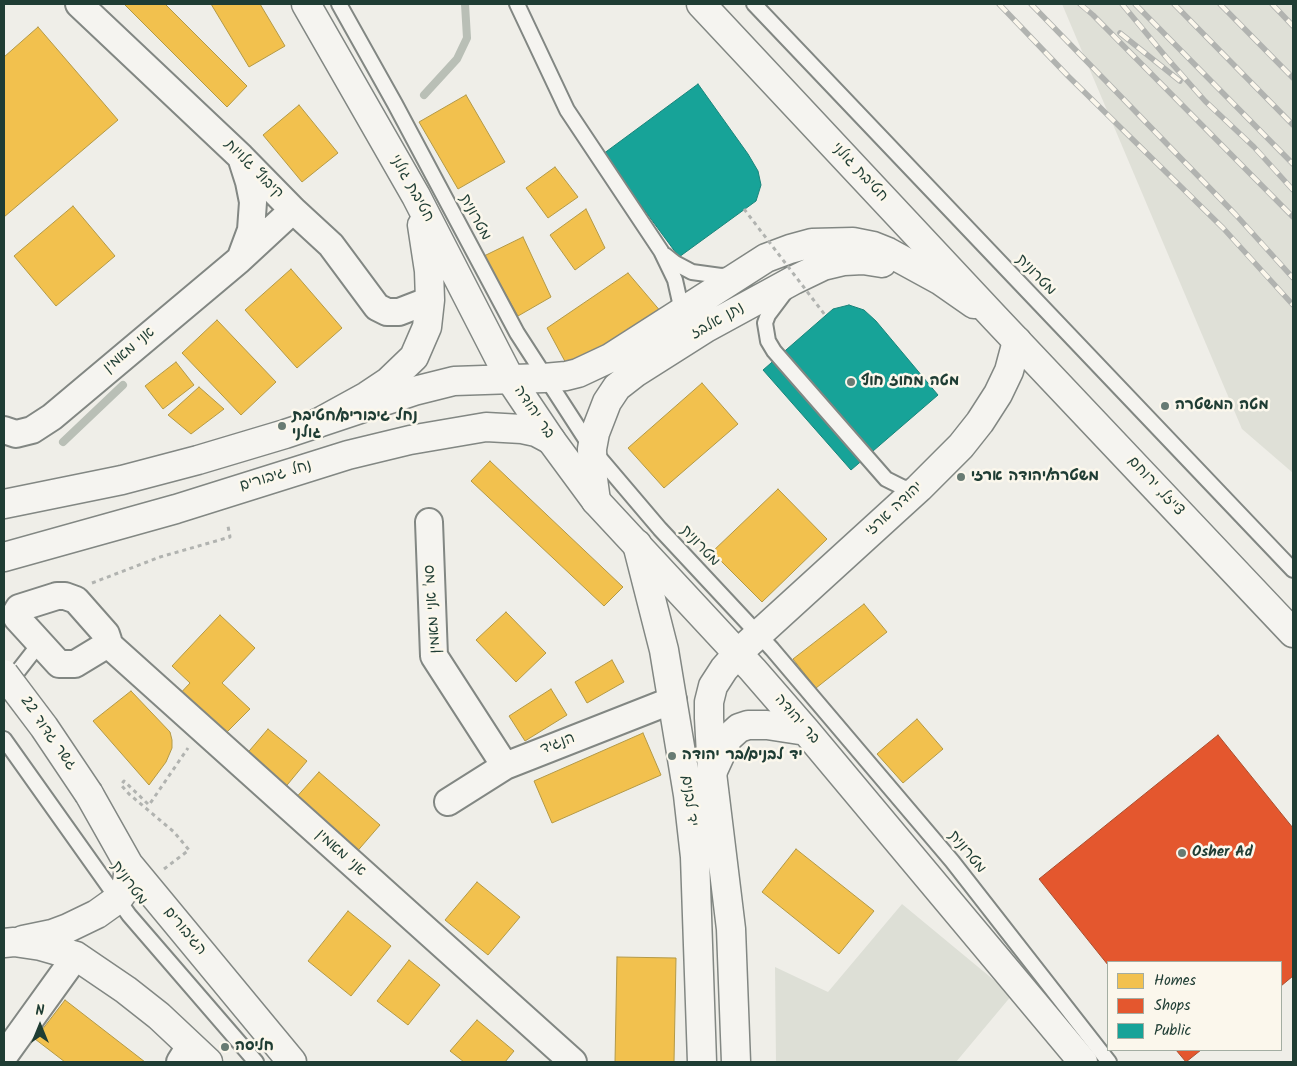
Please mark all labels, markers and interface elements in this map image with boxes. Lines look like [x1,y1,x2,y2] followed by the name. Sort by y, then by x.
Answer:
[220,137,286,203] street label: קיבוץ גלויות
[827,140,891,206] street label: חטיבת גולני
[385,152,437,226] street label: חטיבת גולני
[454,192,494,244] street label: מטרונית
[1011,252,1059,300] street label: מטרונית
[688,300,748,344] street label: נתן אלבז
[101,324,159,378] street label: אני מאמין
[861,373,959,391] place label: מטה מחוז חוף
[845,376,857,388] marker: מטה מחוז חוף
[509,383,557,443] street label: בר יהודה
[1175,397,1269,415] place label: מטה המשטרה
[1159,400,1171,412] marker: מטה המשטרה
[292,408,418,443] place label: נחל גיבורים/חטיבת גולני
[276,420,288,432] marker: נחל גיבורים/חטיבת גולני
[1123,453,1187,521] street label: צייזל, ירוחם
[238,458,314,496] street label: נחל גיבורים
[971,468,1099,486] place label: משטרה/יהודה ארזי
[955,471,967,483] marker: משטרה/יהודה ארזי
[863,479,927,541] street label: יהודה ארזי
[675,523,723,571] street label: מטרונית
[422,564,446,654] street label: סמ' אני מאמין
[770,692,822,748] street label: בר יהודה
[15,694,79,774] street label: גשר גדוד 22
[538,730,578,760] street label: הנגיד
[682,747,803,765] place label: יד לבנים/בר יהודה
[666,750,678,762] marker: יד לבנים/בר יהודה
[676,774,700,828] street label: יד לבנים
[311,827,369,881] street label: אני מאמין
[943,828,989,878] street label: מטרונית
[1192,844,1253,862] place label: Osher Ad
[1176,847,1188,859] marker: Osher Ad
[106,859,150,909] street label: מטרונית
[159,904,209,960] street label: הגיבורים
[1107,961,1282,1051] legend
[1154,969,1196,993] text: Homes
[1154,994,1190,1018] text: Shops
[36,1000,44,1022] text: N
[15,1001,65,1051] north arrow
[1154,1019,1191,1043] text: Public
[235,1038,274,1056] place label: חליסה
[219,1041,231,1053] marker: חליסה

